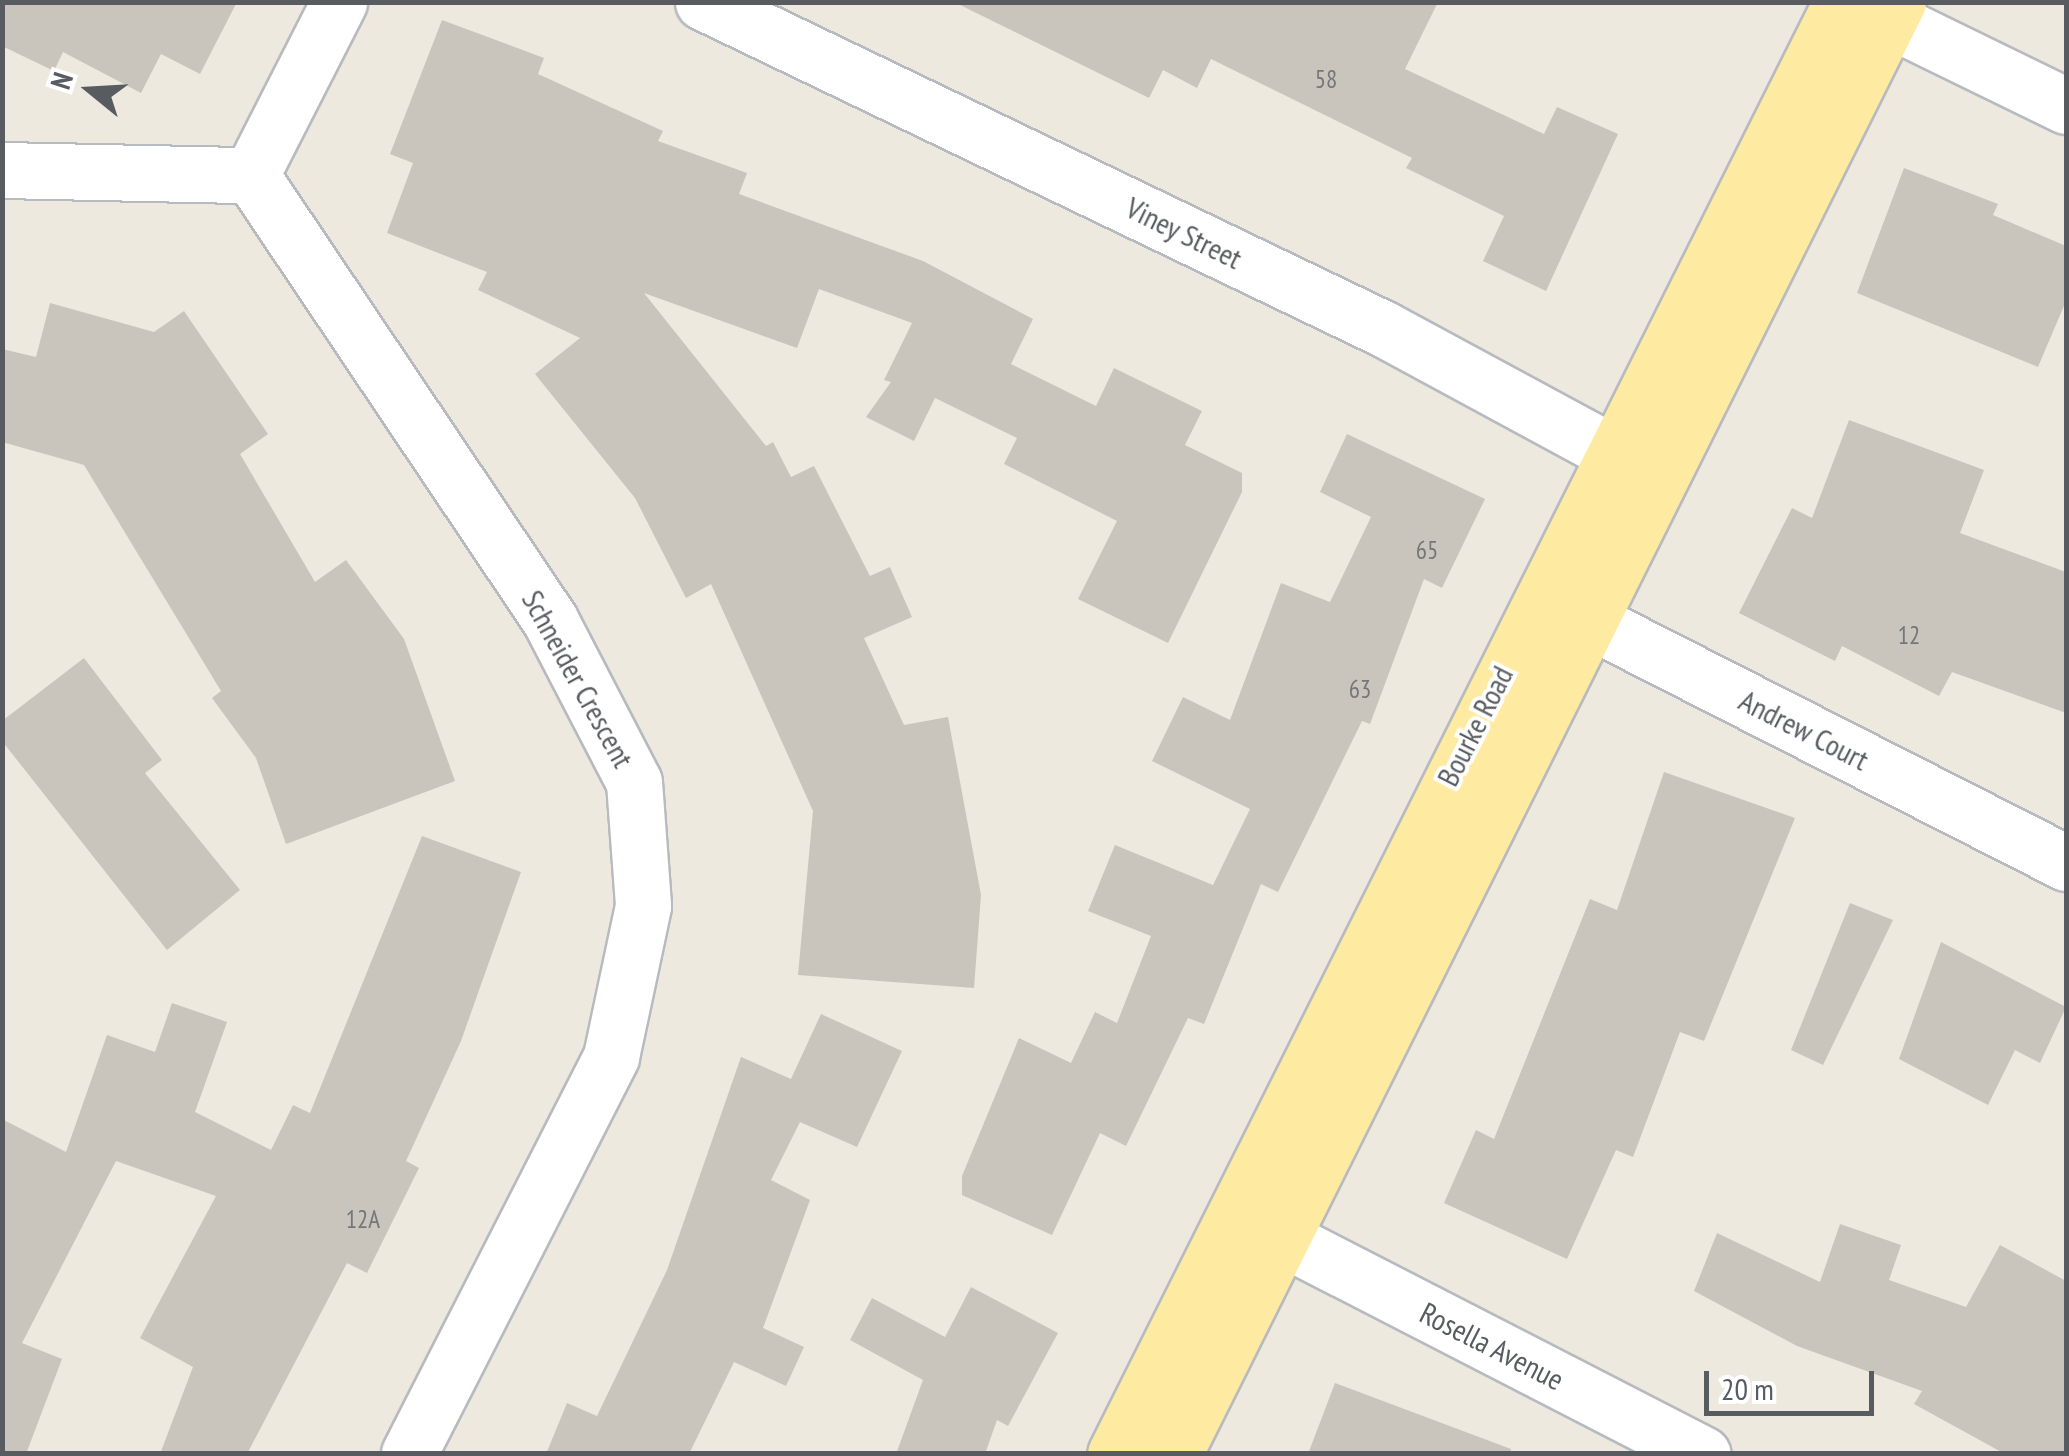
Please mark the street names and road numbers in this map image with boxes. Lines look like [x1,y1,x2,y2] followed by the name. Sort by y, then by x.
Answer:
[1120,189,1248,277] street label: Viney Street
[515,584,641,774] street label: Schneider Crescent
[1430,660,1520,792] street label: Bourke Road
[1733,682,1875,778] street label: Andrew Court
[1414,1294,1570,1398] street label: Rosella Avenue

